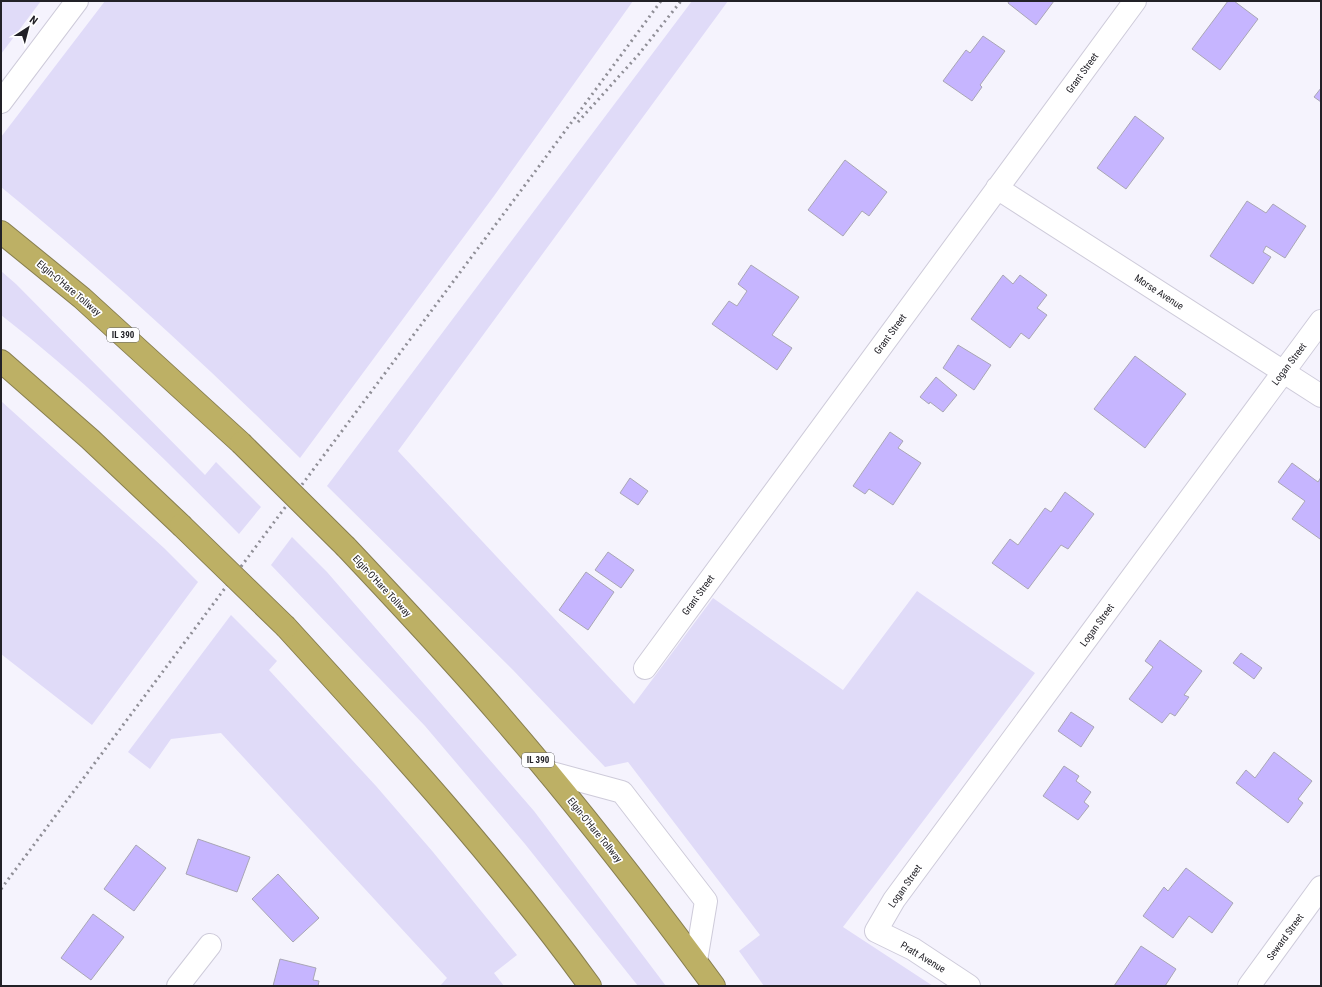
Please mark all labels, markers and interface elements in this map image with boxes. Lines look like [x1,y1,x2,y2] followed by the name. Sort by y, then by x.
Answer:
[8,8,48,48] north arrow
[27,13,40,28] text: N
[1064,51,1100,95] street label: Grant Street
[35,258,103,318] street label: Elgin-O'Hare Tollway
[1133,272,1186,312] street label: Morse Avenue
[872,312,908,356] street label: Grant Street
[107,328,139,342] road number: IL 390
[1270,341,1308,387] street label: Logan Street
[351,553,413,619] street label: Elgin-O'Hare Tollway
[680,573,716,617] street label: Grant Street
[1078,601,1116,648] street label: Logan Street
[522,753,554,767] road number: IL 390
[566,795,624,865] street label: Elgin-O'Hare Tollway
[886,862,924,910] street label: Logan Street
[1264,912,1306,962] street label: Seward Street
[899,939,948,975] street label: Pratt Avenue

